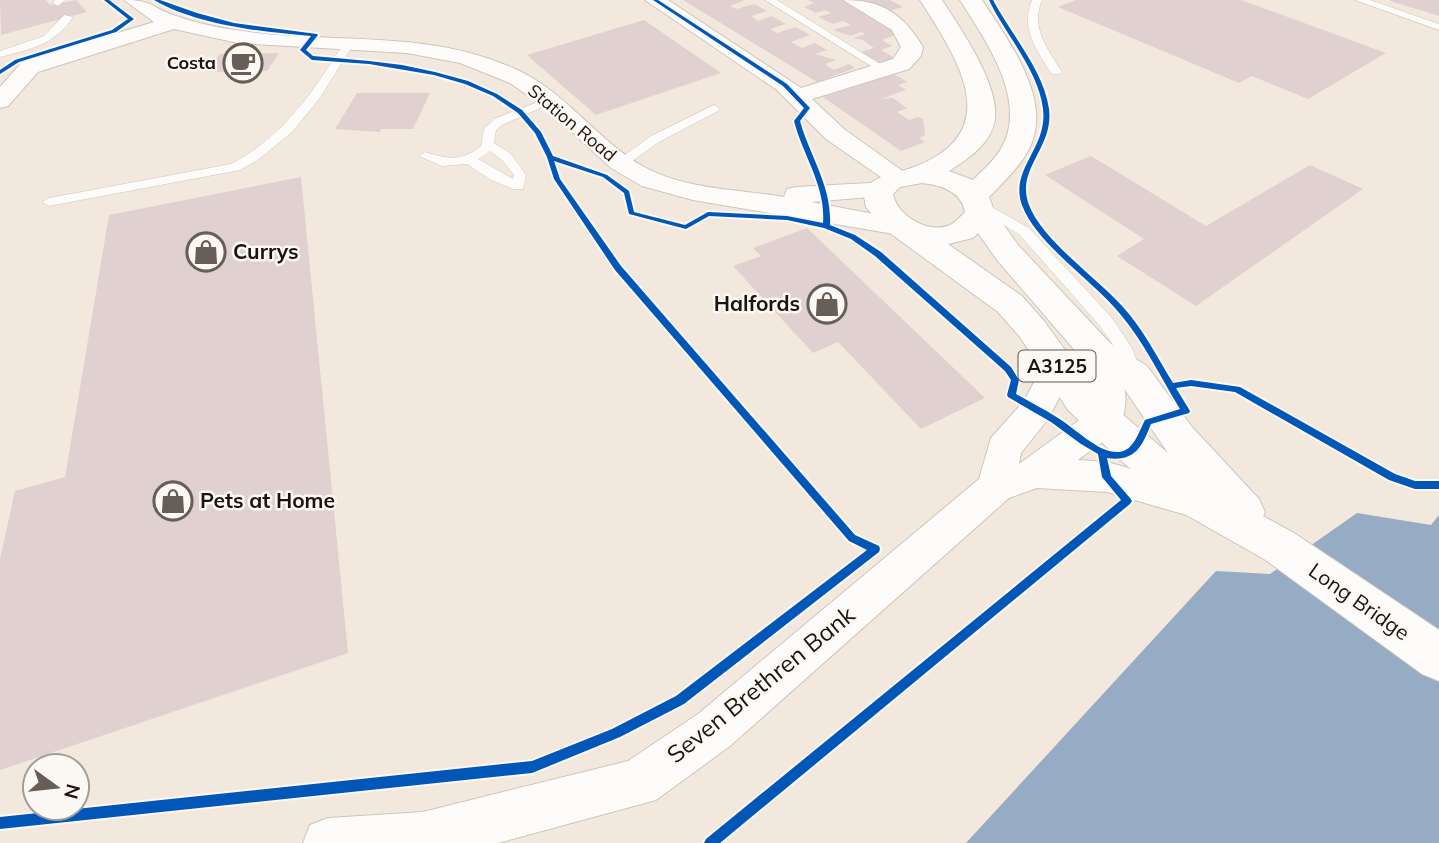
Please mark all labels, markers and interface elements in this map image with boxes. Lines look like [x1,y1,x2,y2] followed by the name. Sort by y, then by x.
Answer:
[222,42,264,84] cafe icon: Costa
[167,51,216,74] place label: Costa
[523,79,621,166] street label: Station Road
[185,231,227,273] shop icon: Currys
[233,238,298,264] place label: Currys
[806,283,848,325] shop icon: Halfords
[714,290,800,316] place label: Halfords
[1018,350,1096,382] road number: A3125
[152,480,194,522] shop icon: Pets at Home
[200,487,335,513] place label: Pets at Home
[1304,557,1415,645] street label: Long Bridge
[660,599,861,769] street label: Seven Brethren Bank
[21,752,91,822] north arrow
[59,781,86,801] text: N

